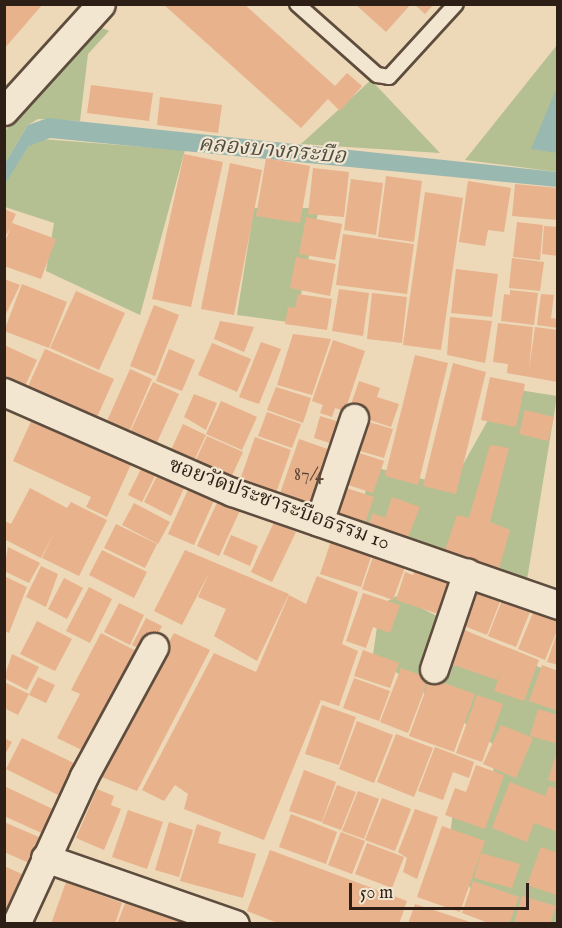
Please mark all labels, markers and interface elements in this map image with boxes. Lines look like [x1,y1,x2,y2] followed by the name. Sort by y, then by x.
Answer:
[197,131,347,171] water label: คลองบางกระบือ
[165,453,393,557] street label: ซอยวัดประชาระบือธรรม 10
[294,465,324,487] house number: 87/4
[352,871,532,909] scale bar
[360,882,393,905] text: 50 m

